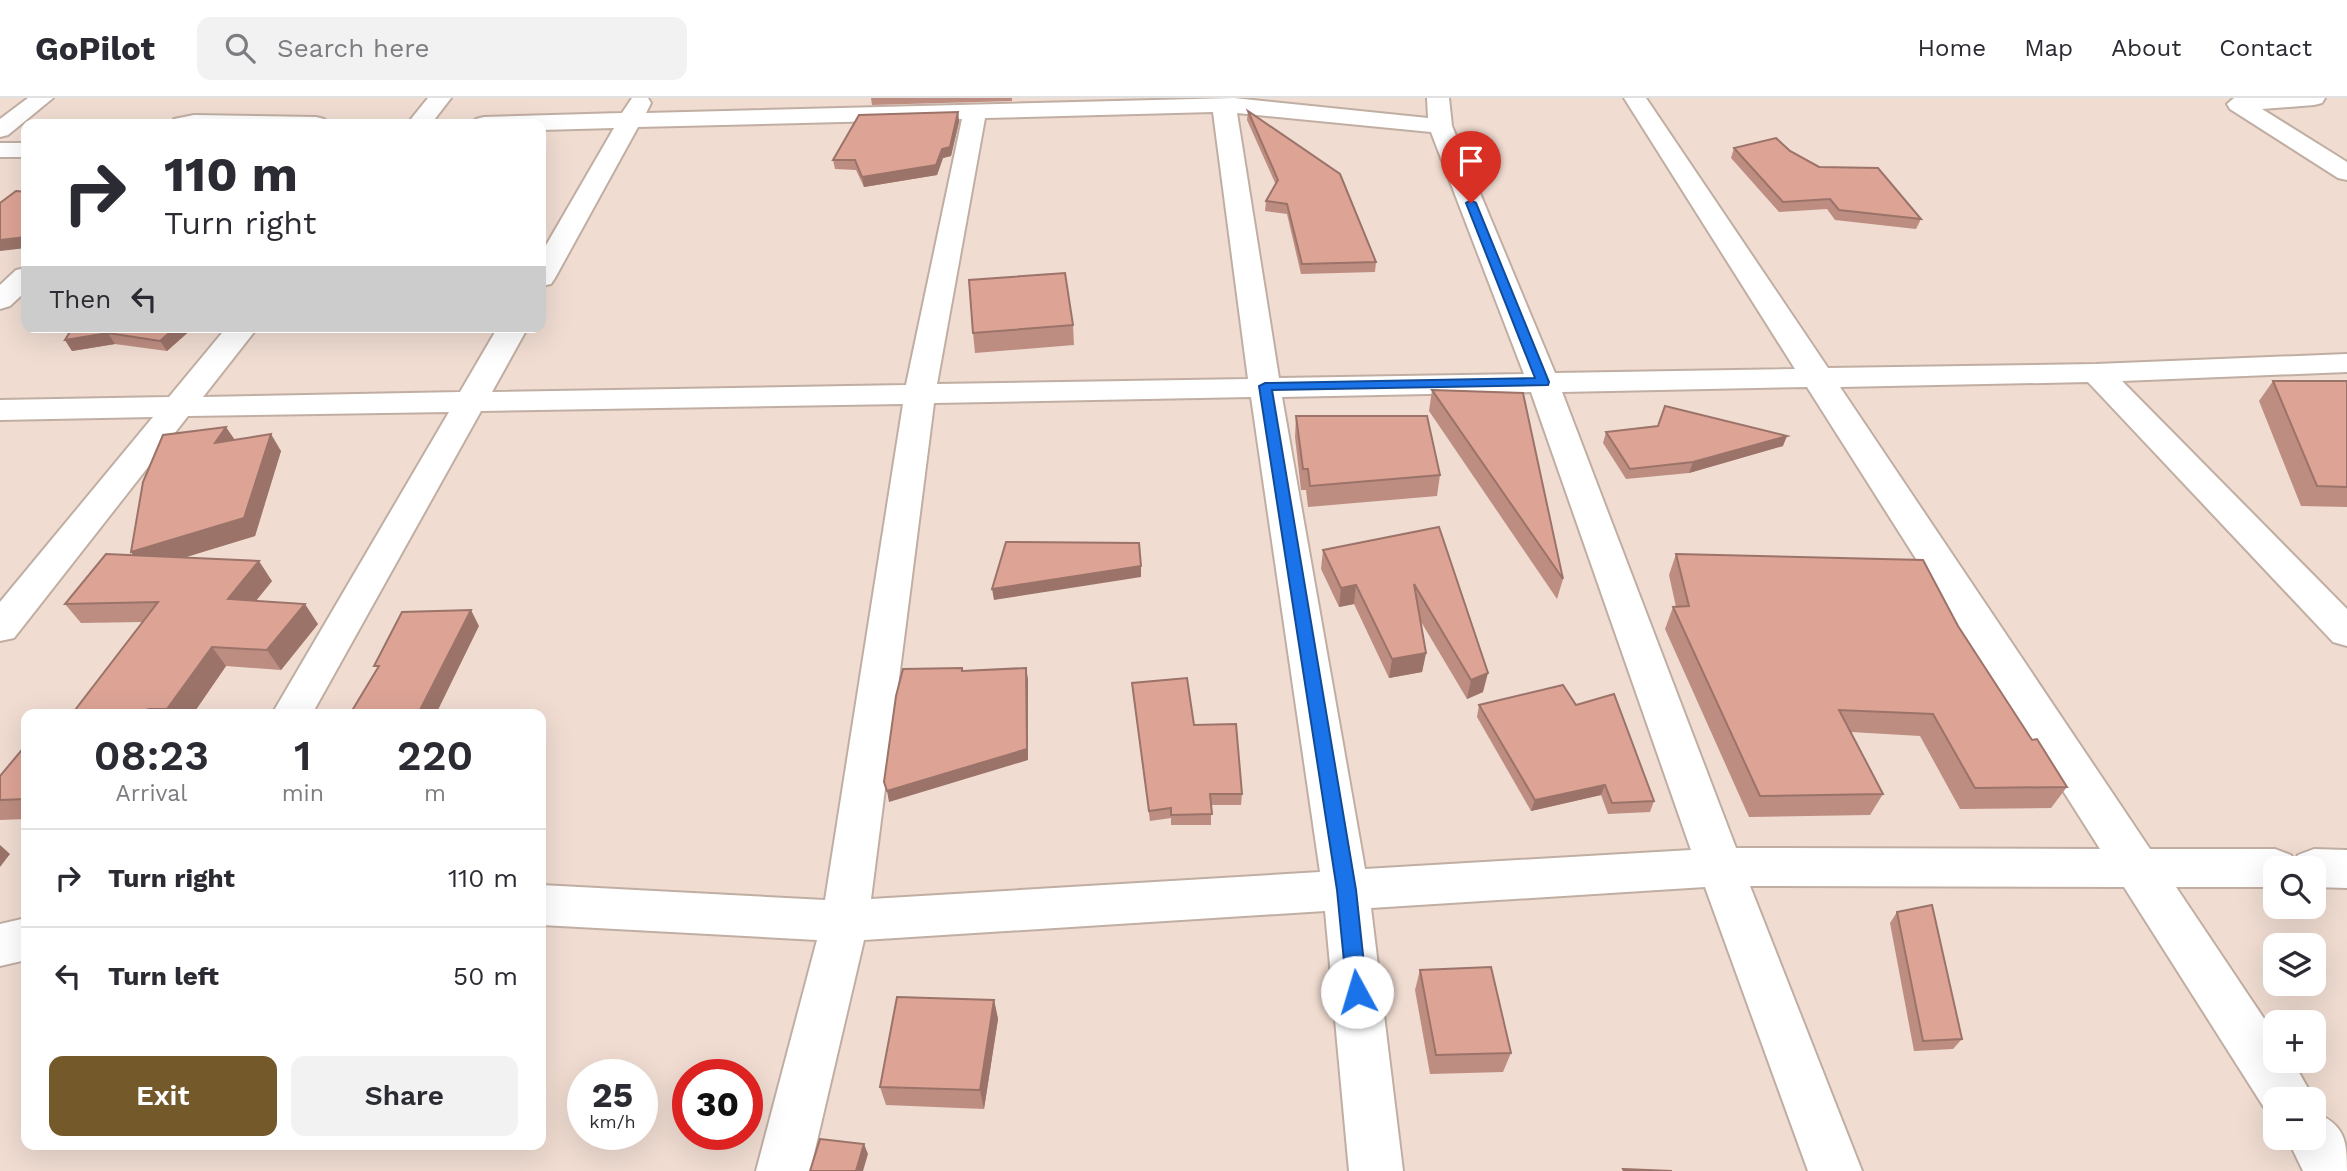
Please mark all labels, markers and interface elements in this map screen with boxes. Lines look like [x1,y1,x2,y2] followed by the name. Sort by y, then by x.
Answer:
[197,17,687,80] search box
[35,29,155,68] text: GoPilot
[221,29,259,67] icon: search
[277,33,429,63] text: Search here
[1918,34,1986,62] text: Home
[2024,34,2073,62] text: Map
[2111,34,2181,62] text: About
[2219,34,2312,62] text: Contact
[1441,131,1501,203] pin
[1452,142,1490,180] icon: arrive
[164,145,298,203] text: 110 m
[49,147,140,238] icon: right
[164,204,316,242] text: Turn right
[125,280,163,318] icon: left
[49,284,111,314] text: Then
[94,731,209,780] text: 08:23
[294,731,312,780] text: 1
[397,731,473,780] text: 220
[115,780,187,807] text: Arrival
[282,780,324,807] text: min
[424,780,446,807] text: m
[2263,856,2326,1150] map controls
[2263,856,2326,919] button: search
[49,859,87,897] icon: right
[108,863,235,893] text: Turn right
[448,863,518,893] text: 110 m
[2263,933,2326,996] button: layers
[1320,955,1394,1029] position arrow
[49,957,87,995] icon: left
[108,961,219,991] text: Turn left
[453,961,518,991] text: 50 m
[2263,1010,2326,1073] button: +
[49,1056,277,1136] button: Exit
[291,1056,518,1136] button: Share
[672,1059,763,1150] speed limit sign: 30
[592,1074,633,1116] text: 25
[2263,1087,2326,1150] button: −
[589,1111,636,1132] text: km/h

